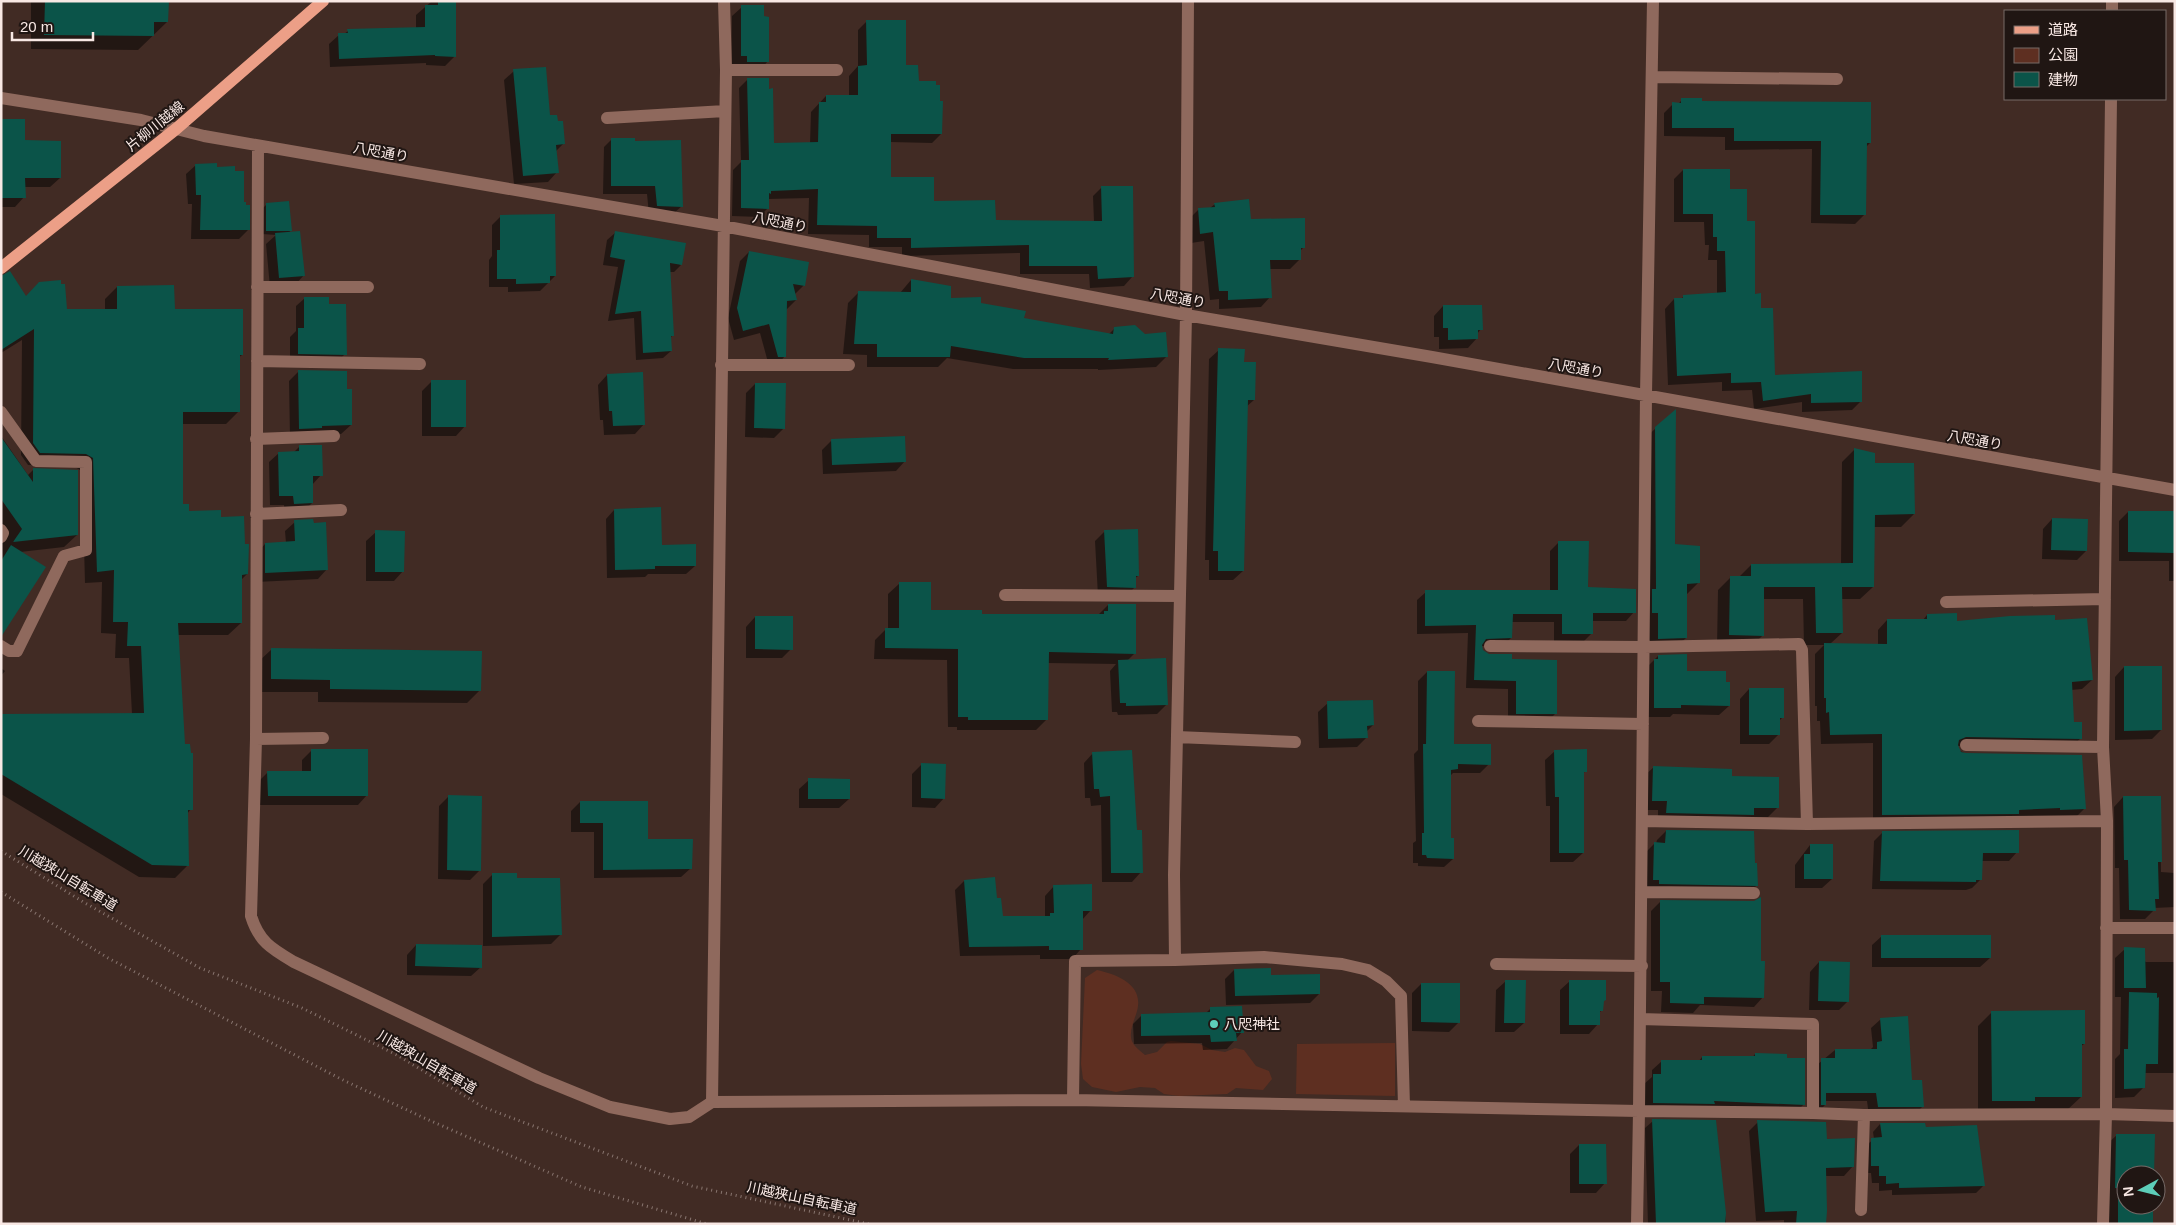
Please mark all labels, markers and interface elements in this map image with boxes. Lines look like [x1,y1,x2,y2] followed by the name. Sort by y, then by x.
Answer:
[12,10,94,42] scale bar
[2004,10,2166,100] legend
[20,18,53,35] text: 20 m
[2048,21,2078,38] text: 道路
[2048,46,2078,63] text: 公園
[2048,71,2078,88] text: 建物
[123,98,187,154] street label: 片柳川越線
[352,139,410,165] street label: 八咫通り
[751,209,809,235] street label: 八咫通り
[1149,285,1207,311] street label: 八咫通り
[1547,355,1605,381] street label: 八咫通り
[1946,427,2004,453] street label: 八咫通り
[16,842,120,914] street label: 川越狭山自転車道
[1224,1016,1280,1032] place label: 八咫神社
[1208,1018,1220,1030] marker: 八咫神社
[375,1027,479,1097] street label: 川越狭山自転車道
[2116,1165,2166,1215] north arrow
[746,1179,858,1217] street label: 川越狭山自転車道
[2120,1186,2137,1198] text: N

